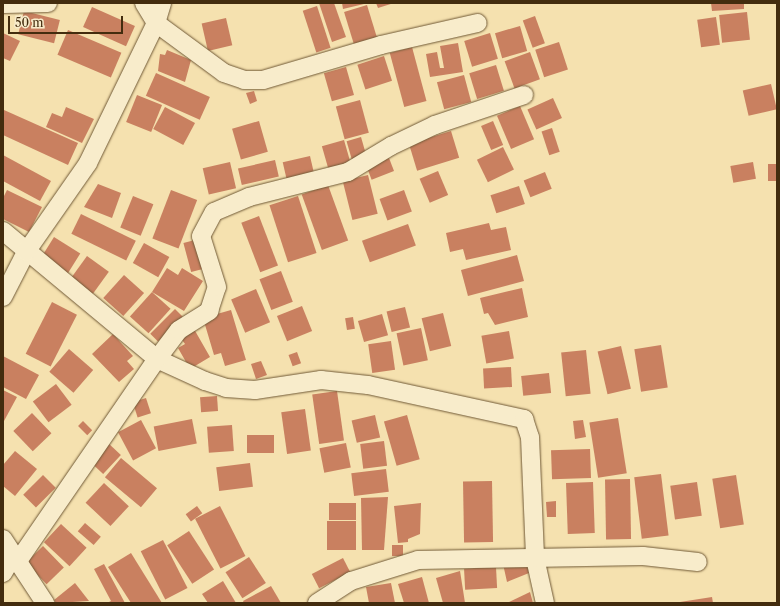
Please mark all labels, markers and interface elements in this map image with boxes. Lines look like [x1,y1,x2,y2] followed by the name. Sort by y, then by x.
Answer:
[10,8,125,34] scale bar
[15,15,44,30] text: 50 m

